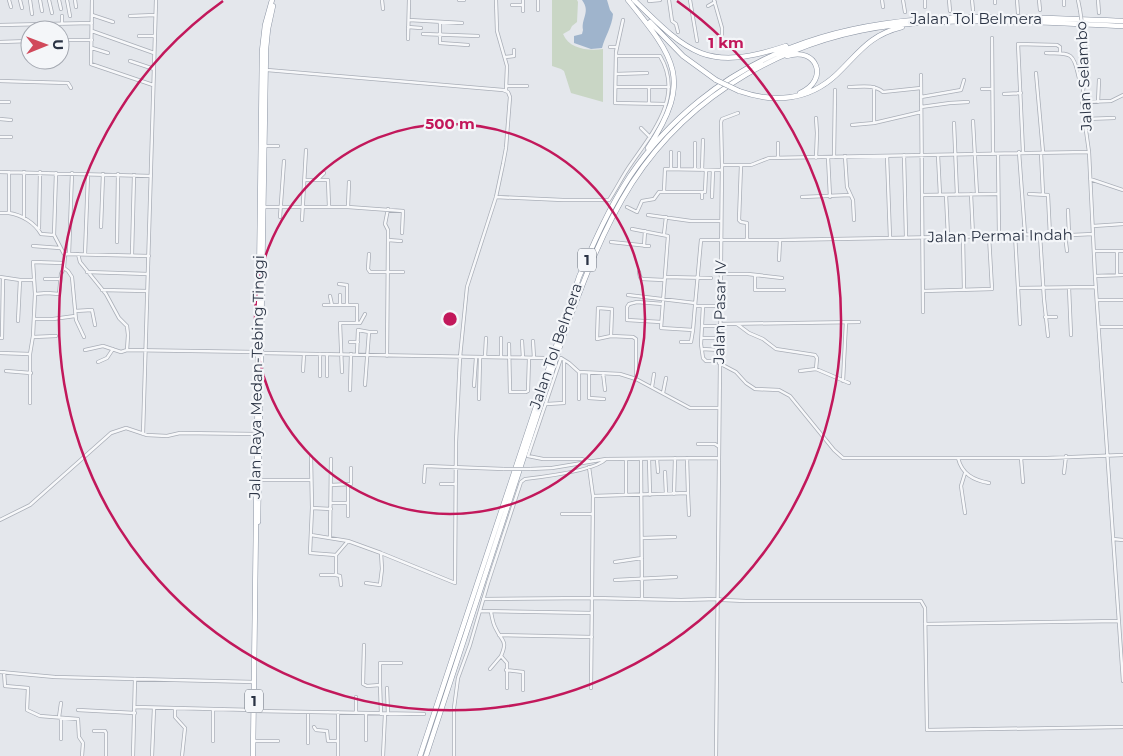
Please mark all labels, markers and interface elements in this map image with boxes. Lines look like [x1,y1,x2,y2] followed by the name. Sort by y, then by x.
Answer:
[909,9,1042,28] street label: Jalan Tol Belmera
[20,20,70,70] north arrow
[1071,21,1096,132] street label: Jalan Selambo
[708,33,744,52] text: 1 km
[49,39,67,50] text: U
[425,114,475,133] text: 500 m
[926,225,1073,246] street label: Jalan Permai Indah
[578,248,596,272] road number: 1
[245,255,268,500] street label: Jalan Raya Medan-Tebing Tinggi
[709,260,730,365] street label: Jalan Pasar IV
[525,280,586,412] street label: Jalan Tol Belmera
[441,310,459,328] centre of rings
[245,689,263,712] road number: 1

